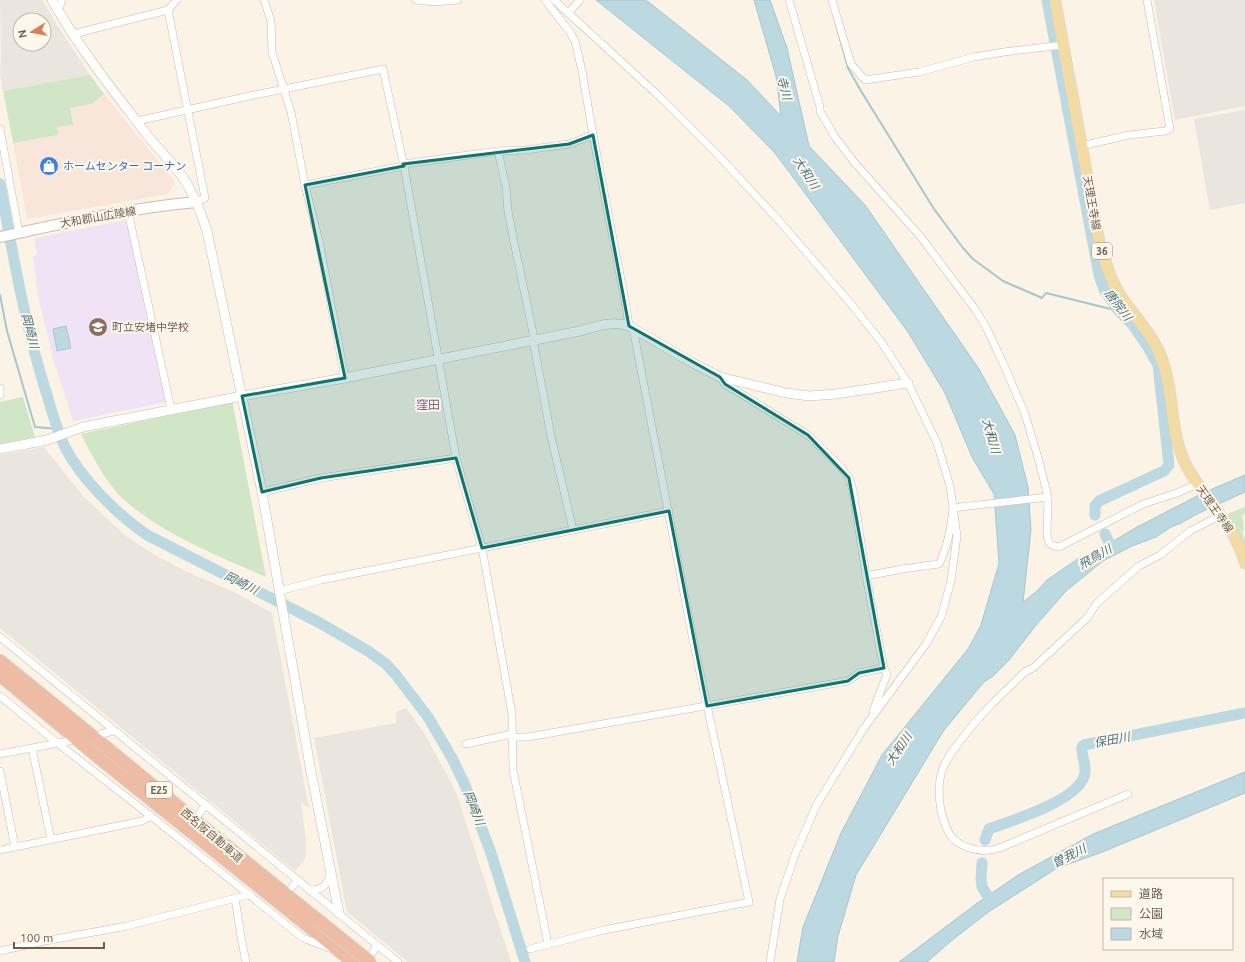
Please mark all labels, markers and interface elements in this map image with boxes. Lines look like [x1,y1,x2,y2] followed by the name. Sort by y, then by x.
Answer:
[12,12,52,52] north arrow
[16,29,29,39] text: N
[775,75,794,103] water label: 寺川
[791,154,823,193] water label: 大和川
[38,155,60,177] shop icon: ホームセンター コーナン
[63,160,186,172] place label: ホームセンター コーナン
[1081,175,1103,231] street label: 天理王寺線
[59,204,137,230] street label: 大和郡山広陵線
[1092,243,1112,259] road number: 36
[1102,287,1136,324] water label: 唐院川
[20,312,42,352] water label: 岡崎川
[87,316,109,338] school or university icon: 町立安堵中学校
[112,321,189,333] place label: 町立安堵中学校
[416,398,440,411] district label: 窪田
[980,417,1003,457] water label: 大和川
[1194,483,1236,535] street label: 天理王寺線
[1076,541,1115,571] water label: 飛鳥川
[222,569,262,597] water label: 岡崎川
[883,729,915,767] water label: 大和川
[1093,729,1133,749] water label: 保田川
[146,782,172,798] road number: E25
[462,789,488,829] water label: 岡崎川
[179,806,245,864] street label: 西名阪自動車道
[1050,841,1090,870] water label: 曽我川
[1103,878,1233,950] legend
[1139,887,1163,900] text: 道路
[1139,907,1163,920] text: 公園
[14,924,104,950] scale bar
[1139,927,1163,940] text: 水域
[20,931,53,944] text: 100 m

